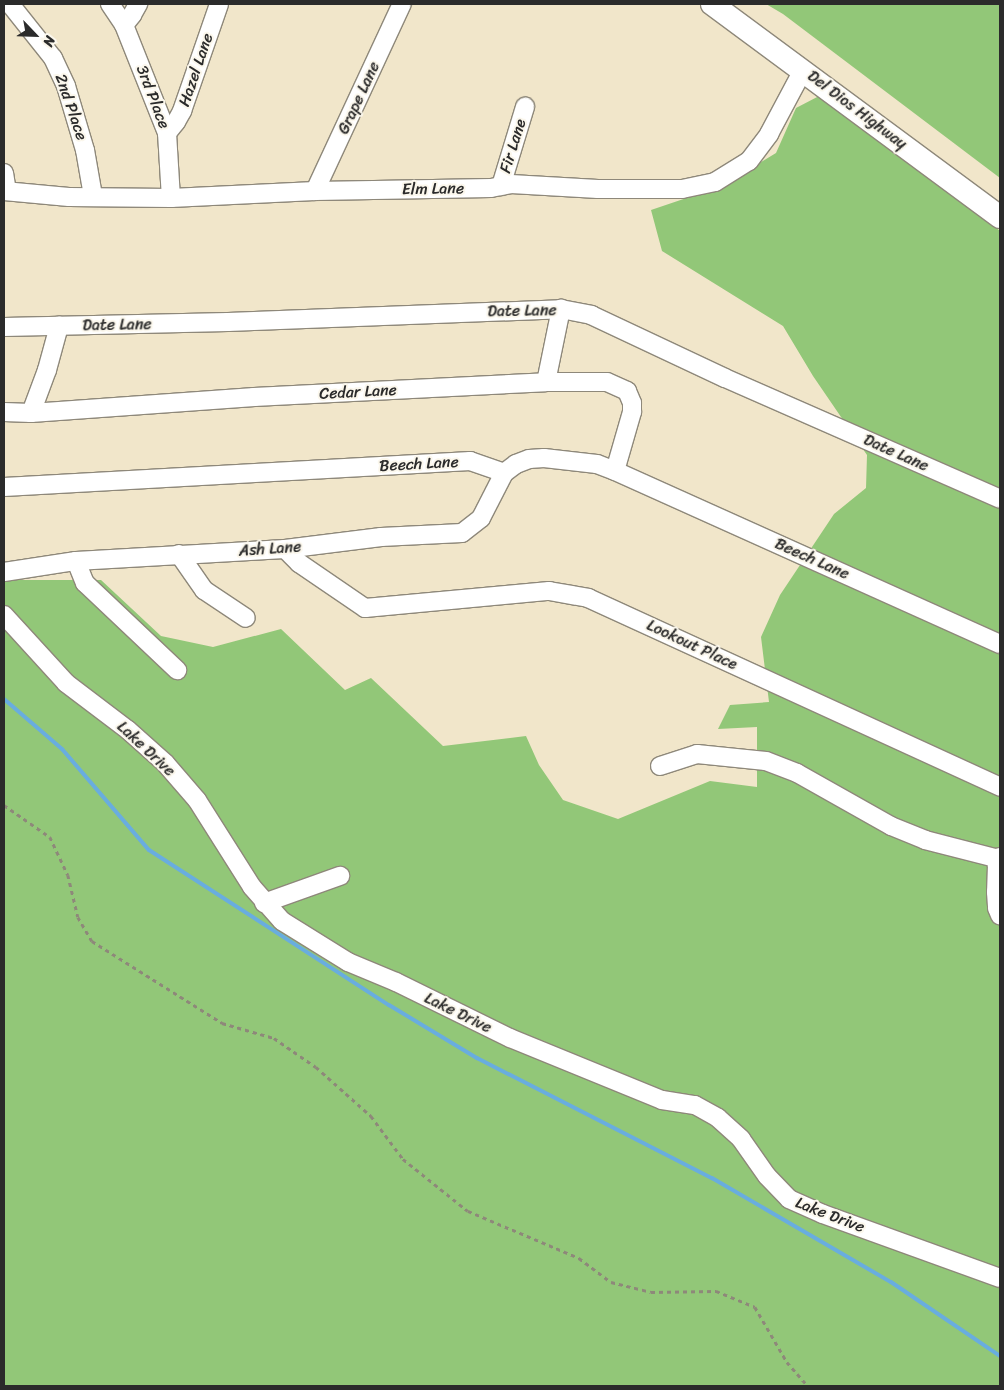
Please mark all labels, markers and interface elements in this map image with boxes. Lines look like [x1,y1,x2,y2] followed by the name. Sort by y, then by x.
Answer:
[10,10,60,60] north arrow
[175,31,217,109] street label: Hazel Lane
[36,32,63,51] text: N
[334,59,384,137] street label: Grape Lane
[132,63,174,131] street label: 3rd Place
[803,66,911,154] street label: Del Dios Highway
[51,71,91,143] street label: 2nd Place
[496,116,530,176] street label: Fir Lane
[402,179,464,199] street label: Elm Lane
[487,301,557,321] street label: Date Lane
[82,315,152,335] street label: Date Lane
[319,380,397,404] street label: Cedar Lane
[860,430,932,476] street label: Date Lane
[379,452,459,476] street label: Beech Lane
[772,534,852,584] street label: Beech Lane
[238,537,302,561] street label: Ash Lane
[643,616,741,674] street label: Lookout Place
[113,717,179,781] street label: Lake Drive
[421,988,495,1038] street label: Lake Drive
[793,1193,867,1237] street label: Lake Drive

